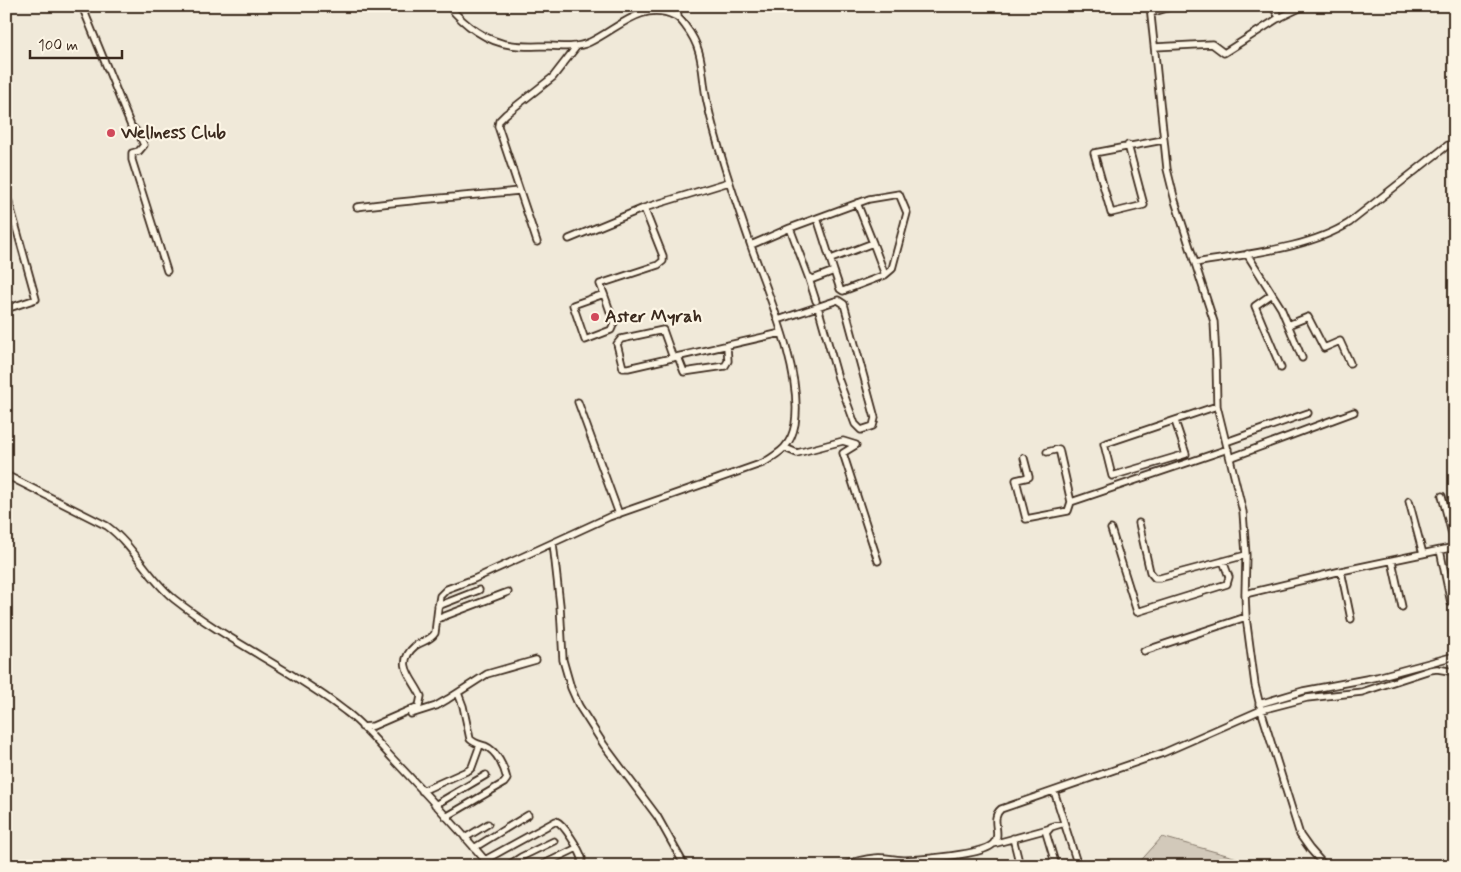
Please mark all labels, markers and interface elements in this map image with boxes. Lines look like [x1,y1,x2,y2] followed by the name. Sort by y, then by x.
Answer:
[30,28,122,60] scale bar
[38,36,78,56] text: 100 m
[120,121,226,145] place label: Wellness Club
[105,127,117,139] marker: Wellness Club
[605,305,702,329] place label: Aster Myrah
[589,311,601,323] marker: Aster Myrah

